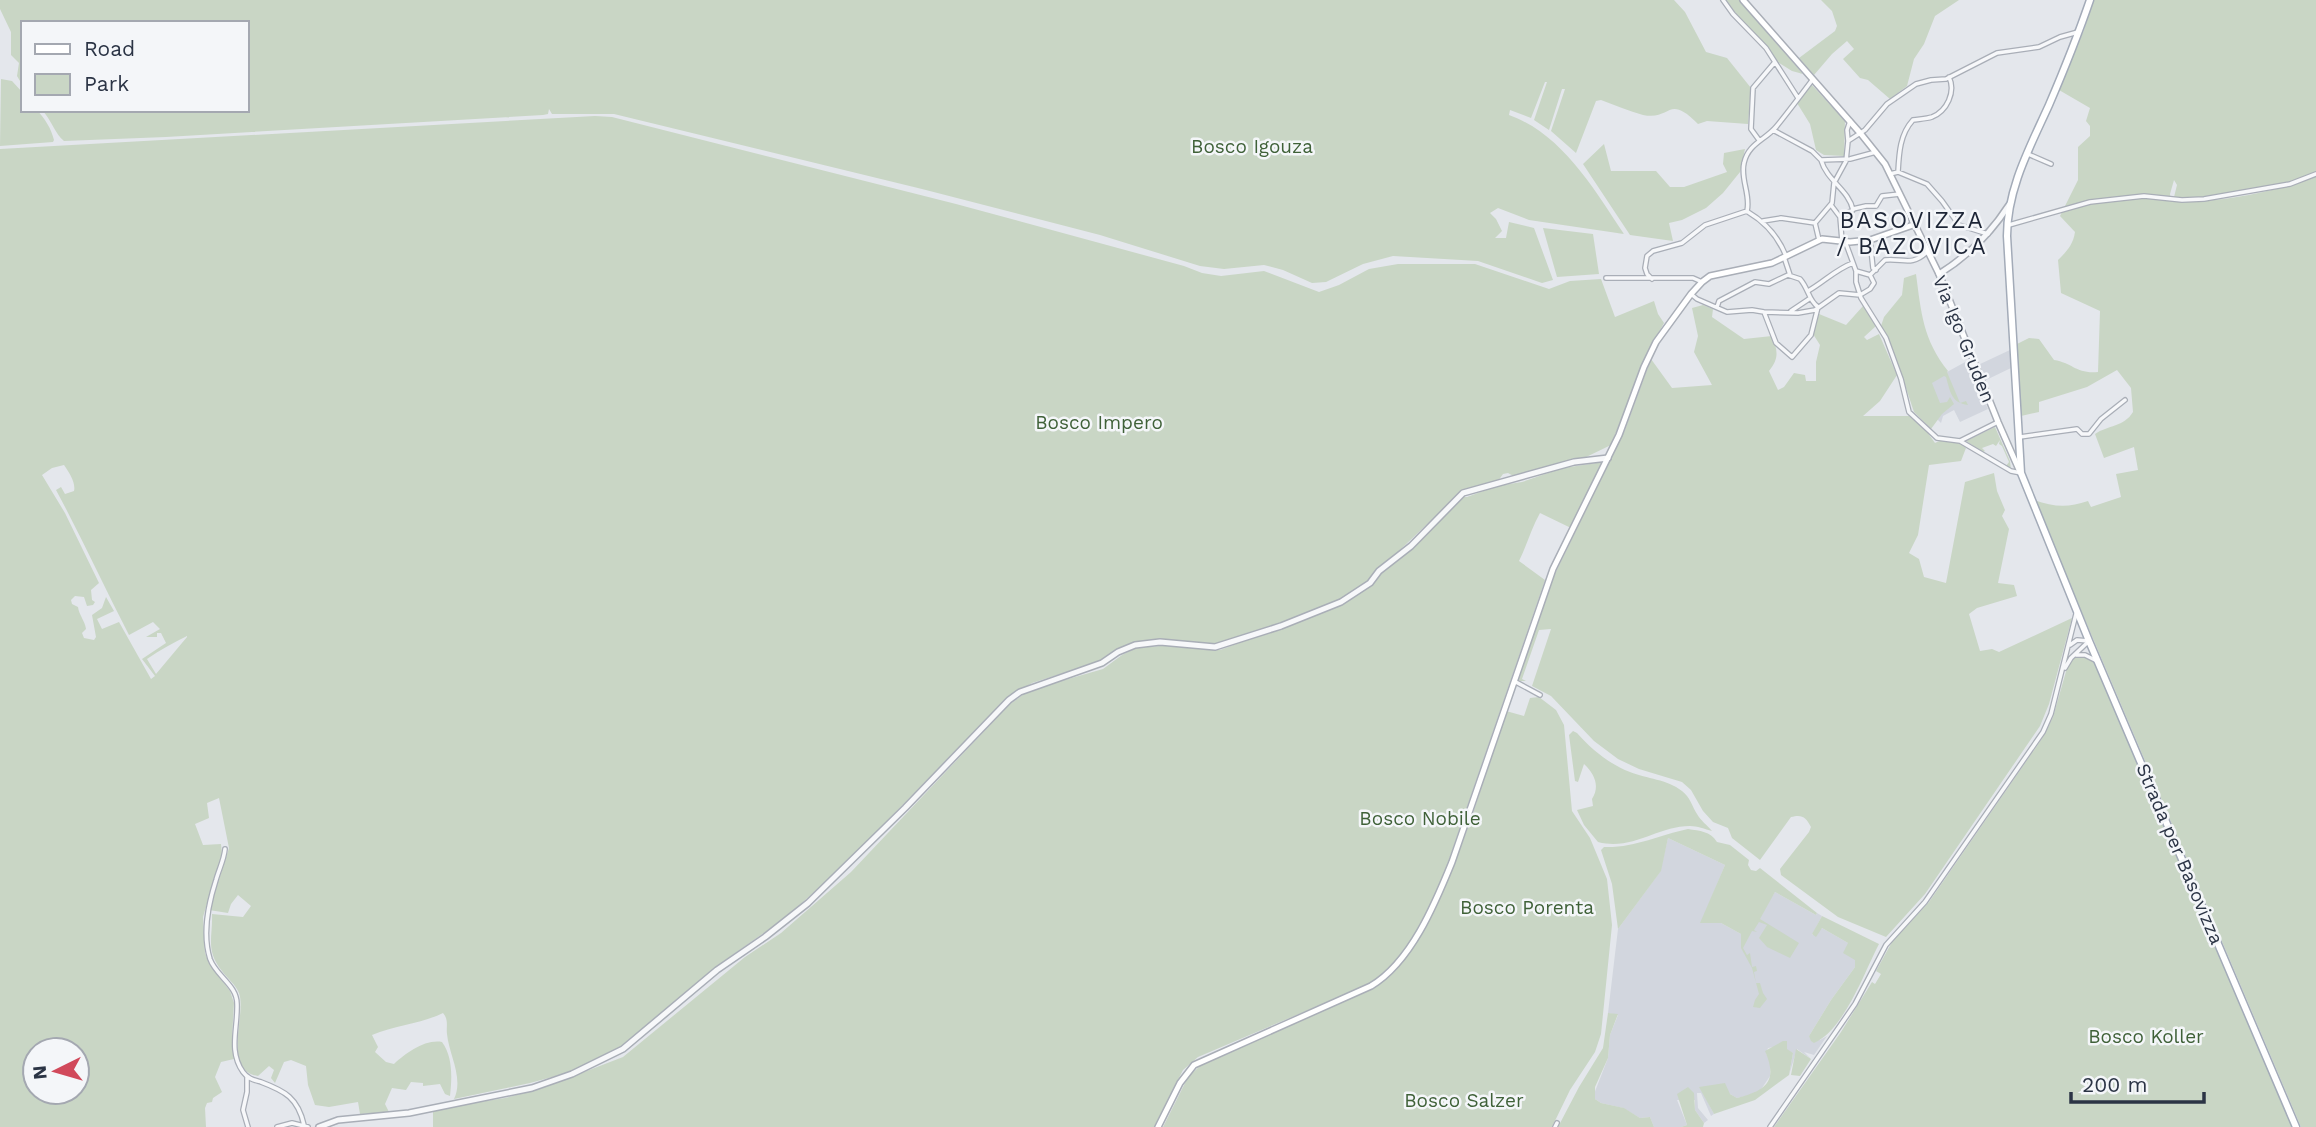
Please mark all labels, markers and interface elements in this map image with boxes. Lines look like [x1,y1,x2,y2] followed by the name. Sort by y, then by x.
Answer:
[21,21,248,112] legend
[84,36,135,61] text: Road
[84,71,129,96] text: Park
[1191,135,1313,158] park label: Bosco Igouza
[1836,207,1988,260] district label: BASOVIZZA / BAZOVICA
[1928,272,2000,406] street label: Via Igo Gruden
[1035,411,1163,434] park label: Bosco Impero
[2131,760,2229,948] street label: Strada per Basovizza
[1359,807,1481,830] park label: Bosco Nobile
[1460,896,1594,919] park label: Bosco Porenta
[2088,1025,2204,1048] park label: Bosco Koller
[21,1036,91,1106] north arrow
[2071,1060,2204,1104] scale bar
[27,1064,52,1080] text: N
[2082,1072,2148,1097] text: 200 m
[1404,1089,1524,1112] park label: Bosco Salzer

